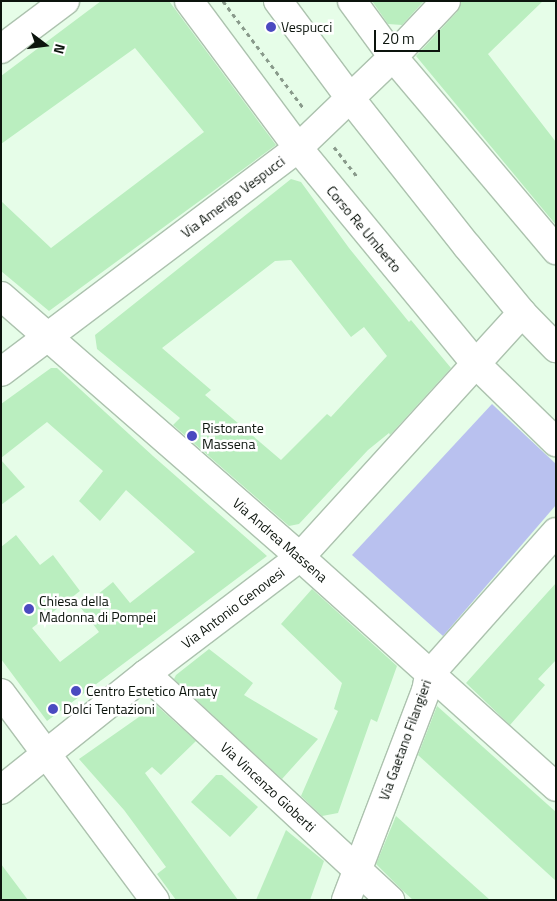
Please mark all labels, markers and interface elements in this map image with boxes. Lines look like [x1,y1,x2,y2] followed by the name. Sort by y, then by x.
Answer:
[281,19,332,35] place label: Vespucci
[20,20,70,70] north arrow
[377,20,443,52] scale bar
[265,21,277,33] marker: Vespucci
[382,27,415,50] text: 20 m
[49,42,71,56] text: N
[178,153,288,241] street label: Via Amerigo Vespucci
[323,182,405,276] street label: Corso Re Umberto
[202,420,264,452] place label: Ristorante Massena
[186,430,198,442] marker: Ristorante Massena
[229,494,331,586] street label: Via Andrea Massena
[178,564,288,652] street label: Via Antonio Genovesi
[39,593,156,626] place label: Chiesa della Madonna di Pompei
[23,603,35,615] marker: Chiesa della Madonna di Pompei
[375,677,435,803] street label: Via Gaetano Filangieri
[86,683,218,699] place label: Centro Estetico Amaty
[70,685,82,697] marker: Centro Estetico Amaty
[63,701,155,717] place label: Dolci Tentazioni
[47,703,59,715] marker: Dolci Tentazioni
[217,739,319,835] street label: Via Vincenzo Gioberti

